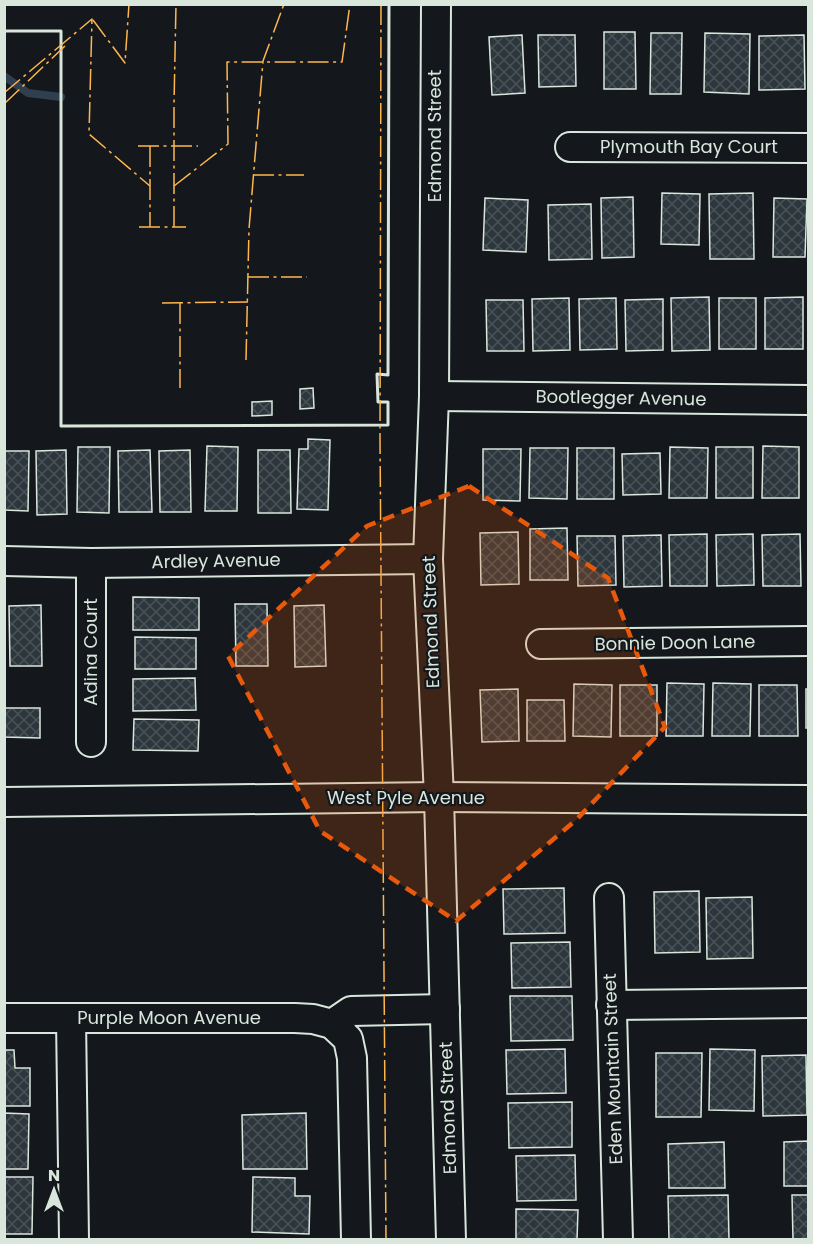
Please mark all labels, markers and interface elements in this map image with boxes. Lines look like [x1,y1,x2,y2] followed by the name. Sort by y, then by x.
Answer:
[422,70,447,202] street label: Edmond Street
[600,134,778,159] street label: Plymouth Bay Court
[535,384,707,411] street label: Bootlegger Avenue
[151,547,281,574] street label: Ardley Avenue
[416,555,445,689] street label: Edmond Street
[78,598,103,706] street label: Adina Court
[594,629,756,656] street label: Bonnie Doon Lane
[327,785,485,810] street label: West Pyle Avenue
[597,973,628,1165] street label: Eden Mountain Street
[77,1005,261,1030] street label: Purple Moon Avenue
[433,1041,462,1175] street label: Edmond Street
[24,1160,84,1220] north arrow
[48,1164,60,1187] text: N

